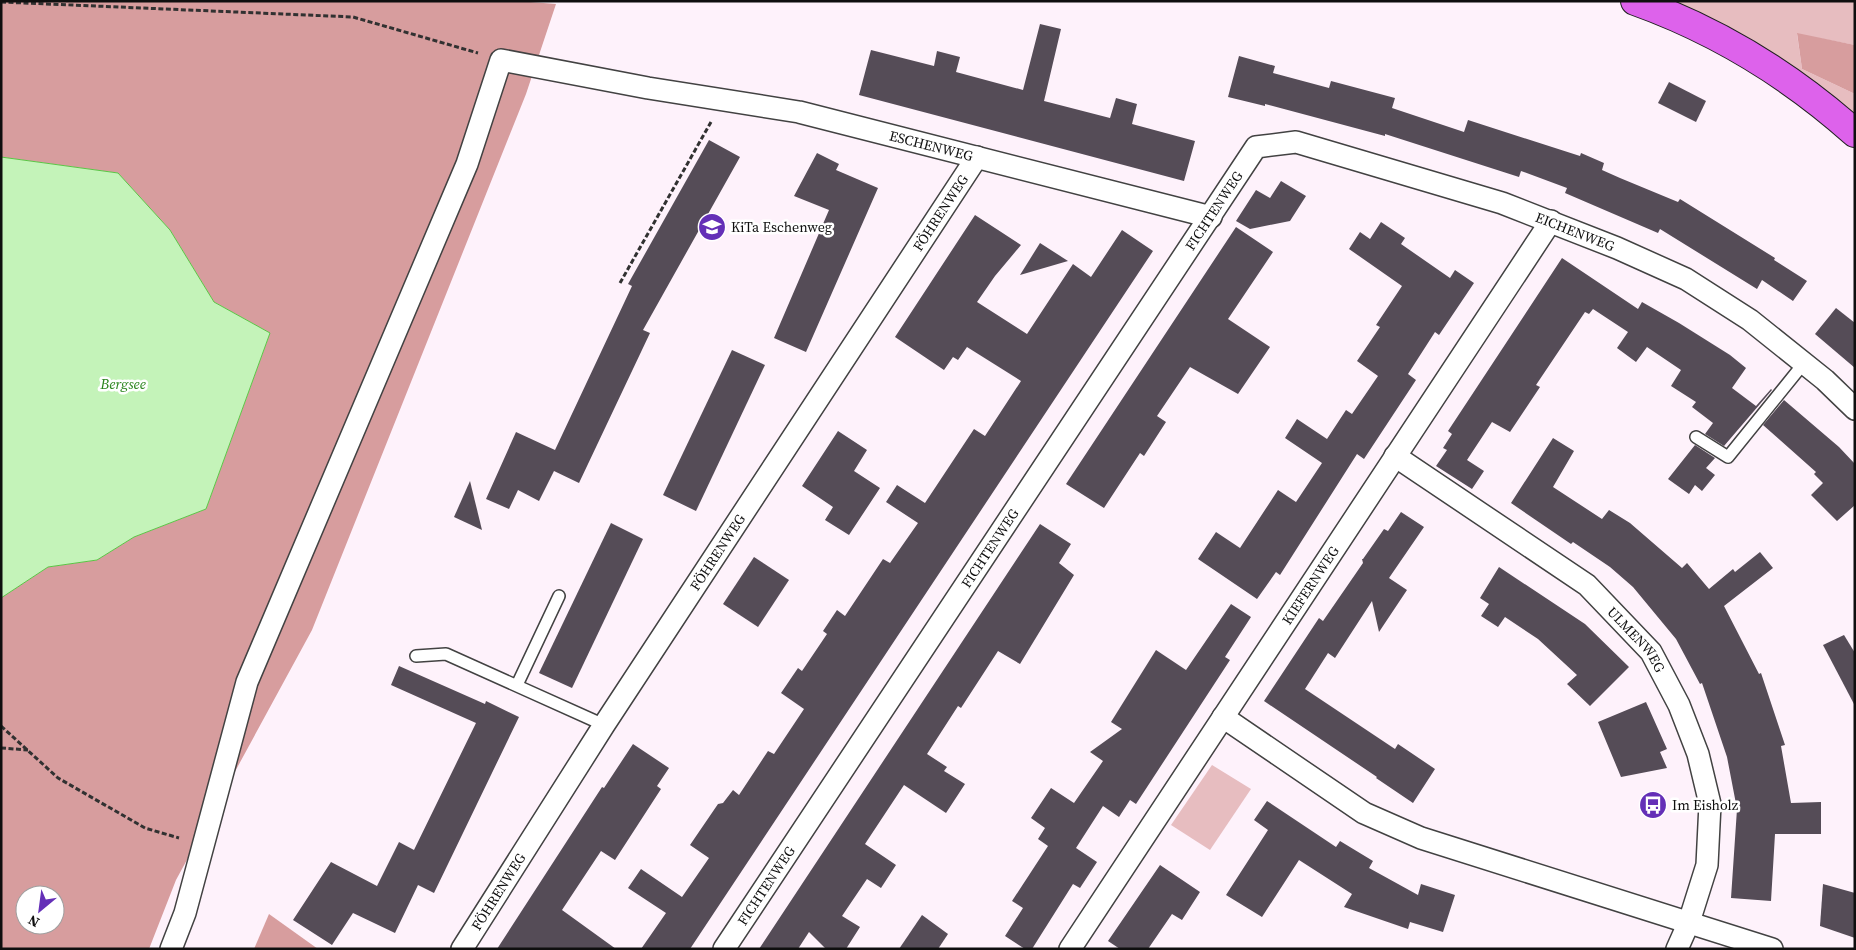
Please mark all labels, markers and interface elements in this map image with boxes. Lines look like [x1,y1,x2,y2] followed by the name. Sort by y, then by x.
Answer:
[887,125,976,166] street label: ESCHENWEG
[1180,167,1248,254] street label: FICHTENWEG
[908,170,973,255] street label: FÖHRENWEG
[1533,207,1618,256] street label: EICHENWEG
[697,212,727,242] school or university icon: KiTa Eschenweg
[731,217,832,237] place label: KiTa Eschenweg
[99,373,146,394] water label: Bergsee
[956,504,1024,592] street label: FICHTENWEG
[685,510,750,594] street label: FÖHRENWEG
[1277,542,1344,628] street label: KIEFERNWEG
[1603,602,1670,676] street label: ULMENWEG
[1638,790,1668,820] bus stop icon: Im Eisholz
[1672,795,1739,815] place label: Im Eisholz
[732,842,800,929] street label: FICHTENWEG
[466,849,531,934] street label: FÖHRENWEG
[15,885,65,935] north arrow
[24,910,43,933] text: N

